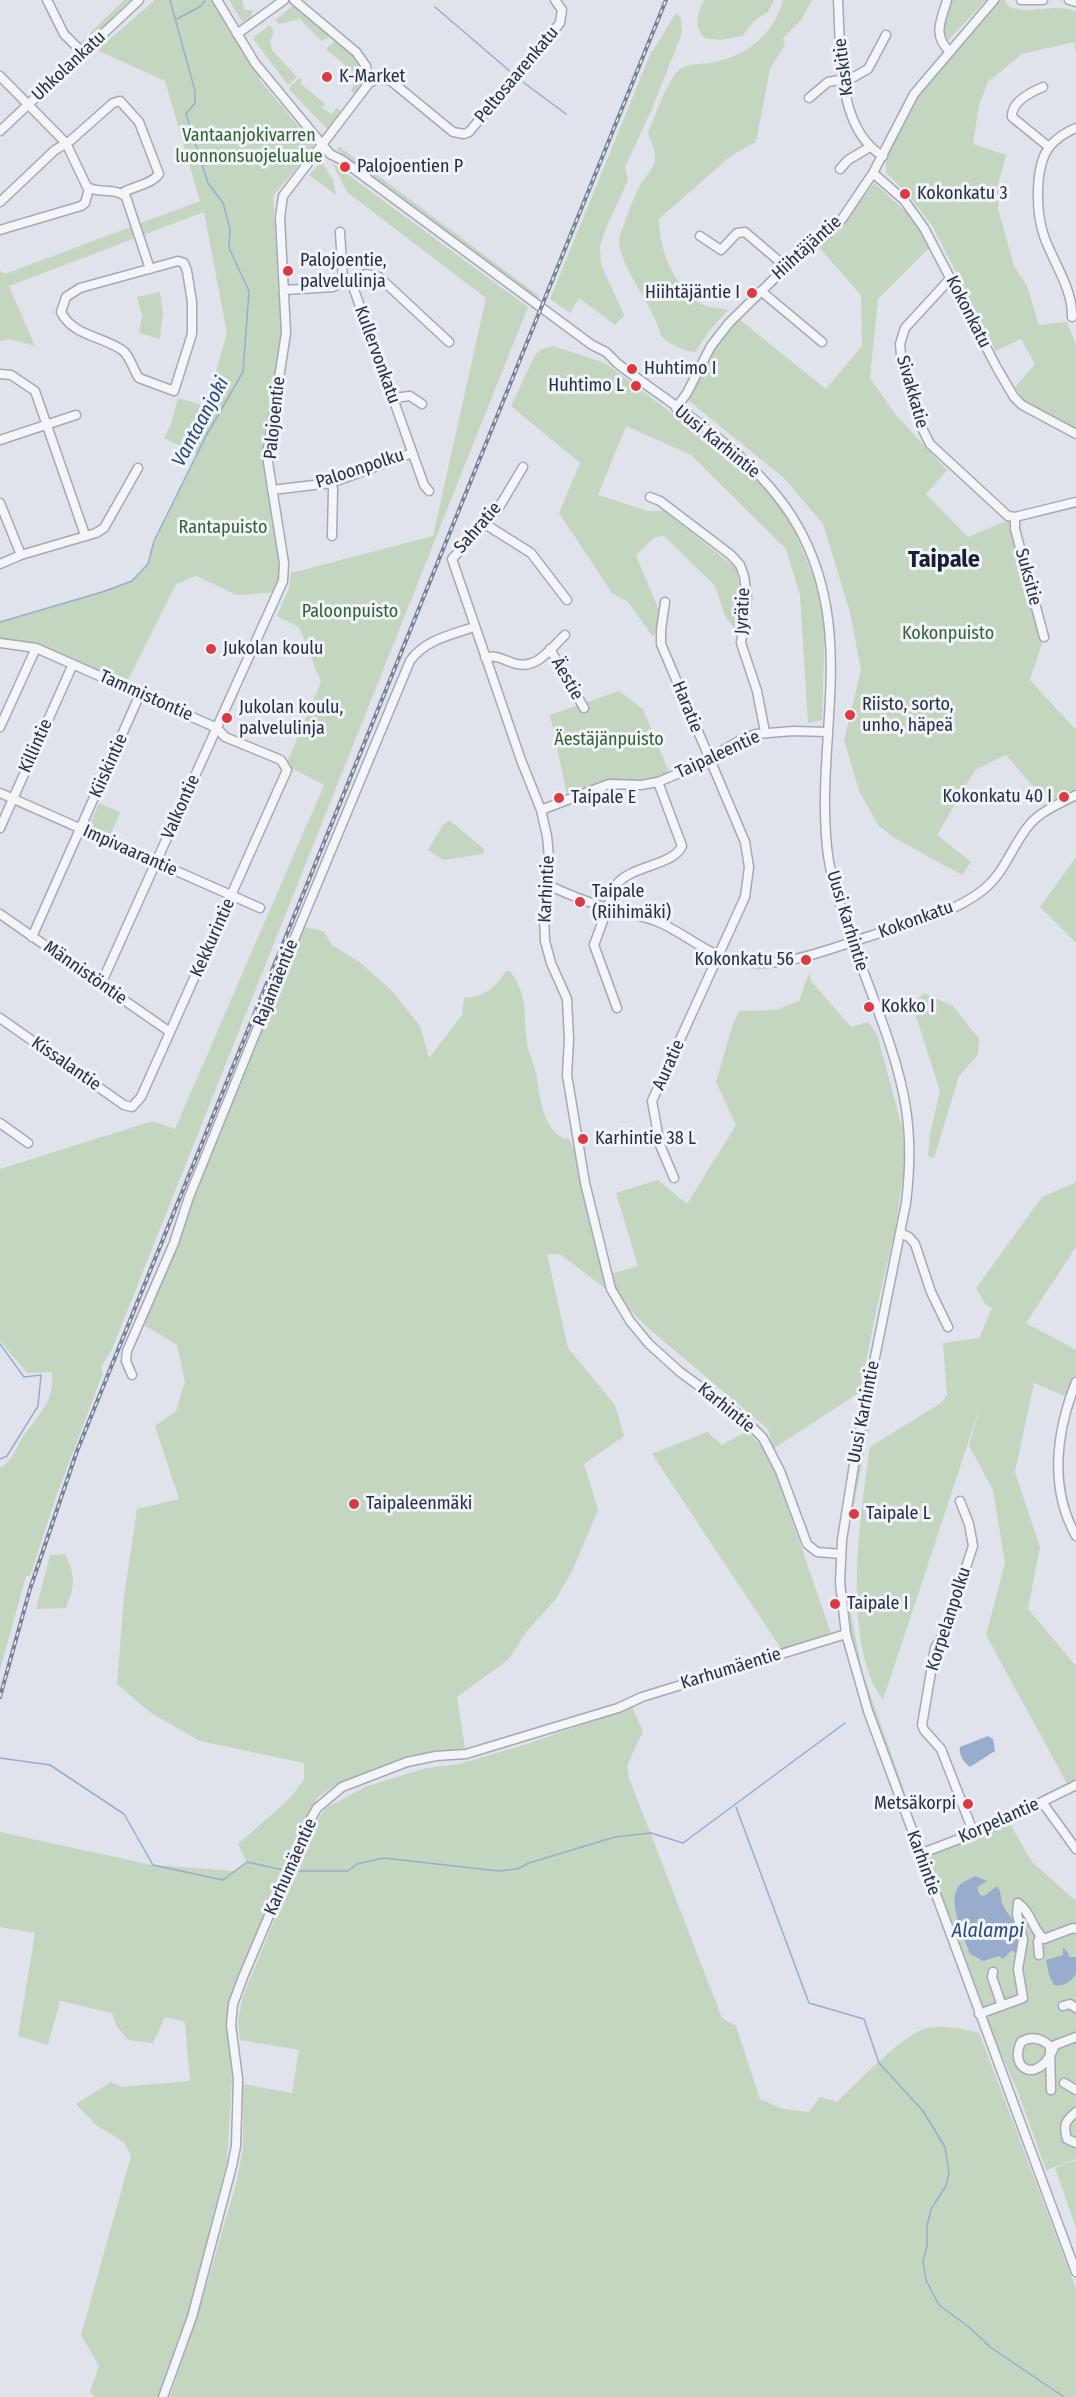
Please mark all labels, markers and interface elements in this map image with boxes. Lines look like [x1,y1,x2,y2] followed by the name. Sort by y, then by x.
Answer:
[470,22,564,128] street label: Peltosaarenkatu
[28,26,110,106] street label: Uhkolankatu
[830,37,858,97] street label: Kaskitie
[339,66,405,88] place label: K-Market
[320,70,334,84] marker: K-Market
[175,125,323,168] park label: Vantaanjokivarren luonnonsuojelualue
[357,156,463,178] place label: Palojoentien P
[338,160,352,174] marker: Palojoentien P
[917,183,1008,205] place label: Kokonkatu 3
[898,187,912,201] marker: Kokonkatu 3
[768,211,846,285] street label: Hiihtäjäntie
[300,250,387,292] place label: Palojoentie, palvelulinja
[281,264,295,278] marker: Palojoentie, palvelulinja
[941,272,995,352] street label: Kokonkatu
[645,282,740,304] place label: Hiihtäjäntie I
[745,286,759,300] marker: Hiihtäjäntie I
[349,303,405,407] street label: Kullervonkatu
[891,353,933,431] street label: Sivakkatie
[644,358,716,380] place label: Huhtimo I
[625,362,639,376] marker: Huhtimo I
[167,373,235,471] water label: Vantaanjoki
[548,375,624,397] place label: Huhtimo L
[260,376,290,460] street label: Palojoentie
[629,379,643,393] marker: Huhtimo L
[670,401,764,483] street label: Uusi Karhintie
[313,445,407,493] street label: Paloonpolku
[450,498,506,558] street label: Sahratie
[179,517,267,539] park label: Rantapuisto
[908,546,980,574] district label: Taipale
[1010,546,1046,608] street label: Suksitie
[731,587,755,635] street label: Jyrätie
[302,601,398,623] park label: Paloonpuisto
[902,623,994,645] park label: Kokonpuisto
[223,638,323,660] place label: Jukolan koulu
[204,642,218,656] marker: Jukolan koulu
[546,654,588,704] street label: Äestie
[96,666,196,726] street label: Tammistontie
[667,678,707,736] street label: Haratie
[862,694,954,736] place label: Riisto, sorto, unho, häpeä
[239,697,343,740] place label: Jukolan koulu, palvelulinja
[843,708,857,722] marker: Riisto, sorto, unho, häpeä
[220,711,234,725] marker: Jukolan koulu, palvelulinja
[15,716,57,776] street label: Killintie
[673,726,763,784] street label: Taipaleentie
[554,729,664,751] park label: Äestäjänpuisto
[85,731,133,801] street label: Kiiskintie
[157,771,205,843] street label: Valkontie
[943,786,1052,808] place label: Kokonkatu 40 I
[571,787,636,809] place label: Taipale E
[1057,790,1071,804] marker: Kokonkatu 40 I
[552,791,566,805] marker: Taipale E
[79,821,181,881] street label: Impivaarantie
[534,855,560,923] street label: Karhintie
[822,868,872,974] street label: Uusi Karhintie
[592,881,671,924] place label: Taipale (Riihimäki)
[186,895,240,981] street label: Kekkurintie
[573,895,587,909] marker: Taipale (Riihimäki)
[876,896,956,944] street label: Kokonkatu
[39,936,131,1010] street label: Männistöntie
[249,936,303,1030] street label: Rajamäentie
[694,949,794,971] place label: Kokonkatu 56
[799,953,813,967] marker: Kokonkatu 56
[881,996,935,1018] place label: Kokko I
[862,1000,876,1014] marker: Kokko I
[27,1032,105,1096] street label: Kissalantie
[648,1037,690,1093] street label: Auratie
[595,1128,696,1150] place label: Karhintie 38 L
[576,1132,590,1146] marker: Karhintie 38 L
[843,1359,885,1465] street label: Uusi Karhintie
[693,1378,759,1438] street label: Karhintie
[366,1493,472,1515] place label: Taipaleenmäki
[347,1497,361,1511] marker: Taipaleenmäki
[866,1503,931,1525] place label: Taipale L
[847,1507,861,1521] marker: Taipale L
[922,1564,976,1674] street label: Korpelanpolku
[847,1593,908,1615] place label: Taipale I
[828,1597,842,1611] marker: Taipale I
[678,1644,784,1694] street label: Karhumäentie
[874,1793,956,1815] place label: Metsäkorpi
[955,1794,1043,1848] street label: Korpelantie
[961,1797,975,1811] marker: Metsäkorpi
[260,1815,322,1919] street label: Karhumäentie
[901,1828,945,1898] street label: Karhintie
[952,1919,1024,1943] water label: Alalampi

